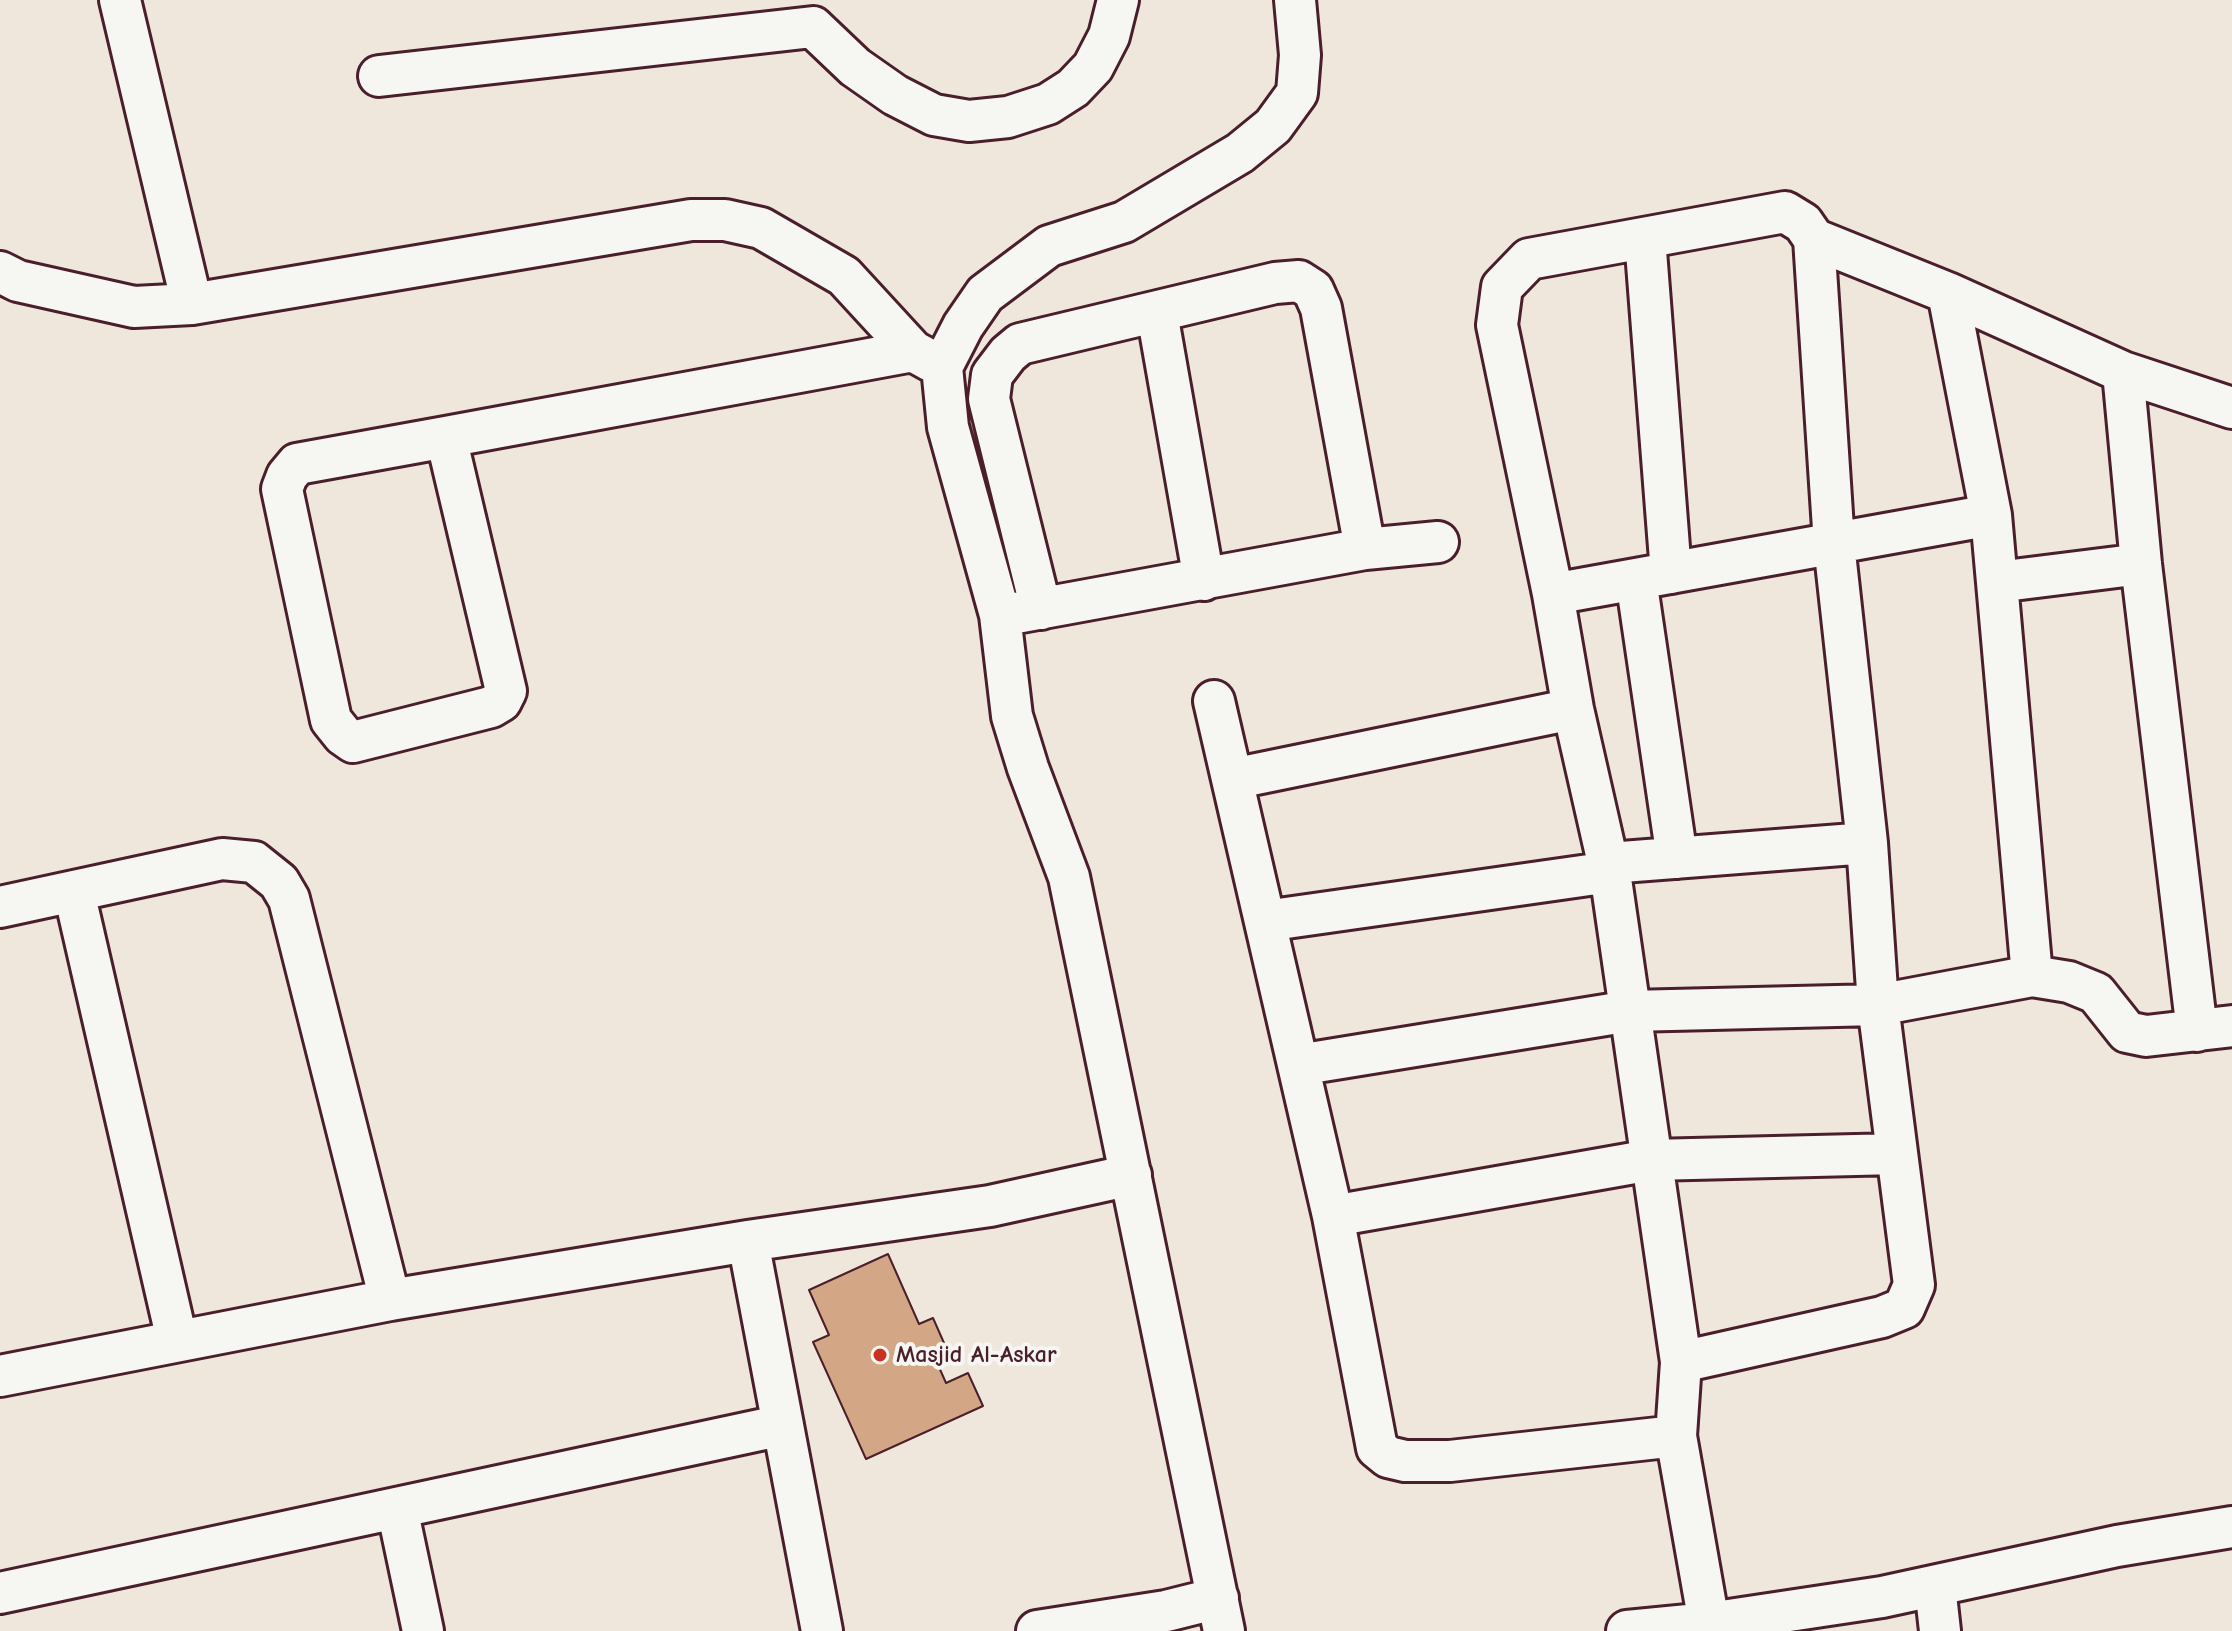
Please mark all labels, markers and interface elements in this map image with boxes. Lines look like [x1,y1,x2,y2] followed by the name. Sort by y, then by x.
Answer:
[896,1341,1057,1369] place label: Masjid Al-Askar
[871,1346,889,1364] marker: Masjid Al-Askar

